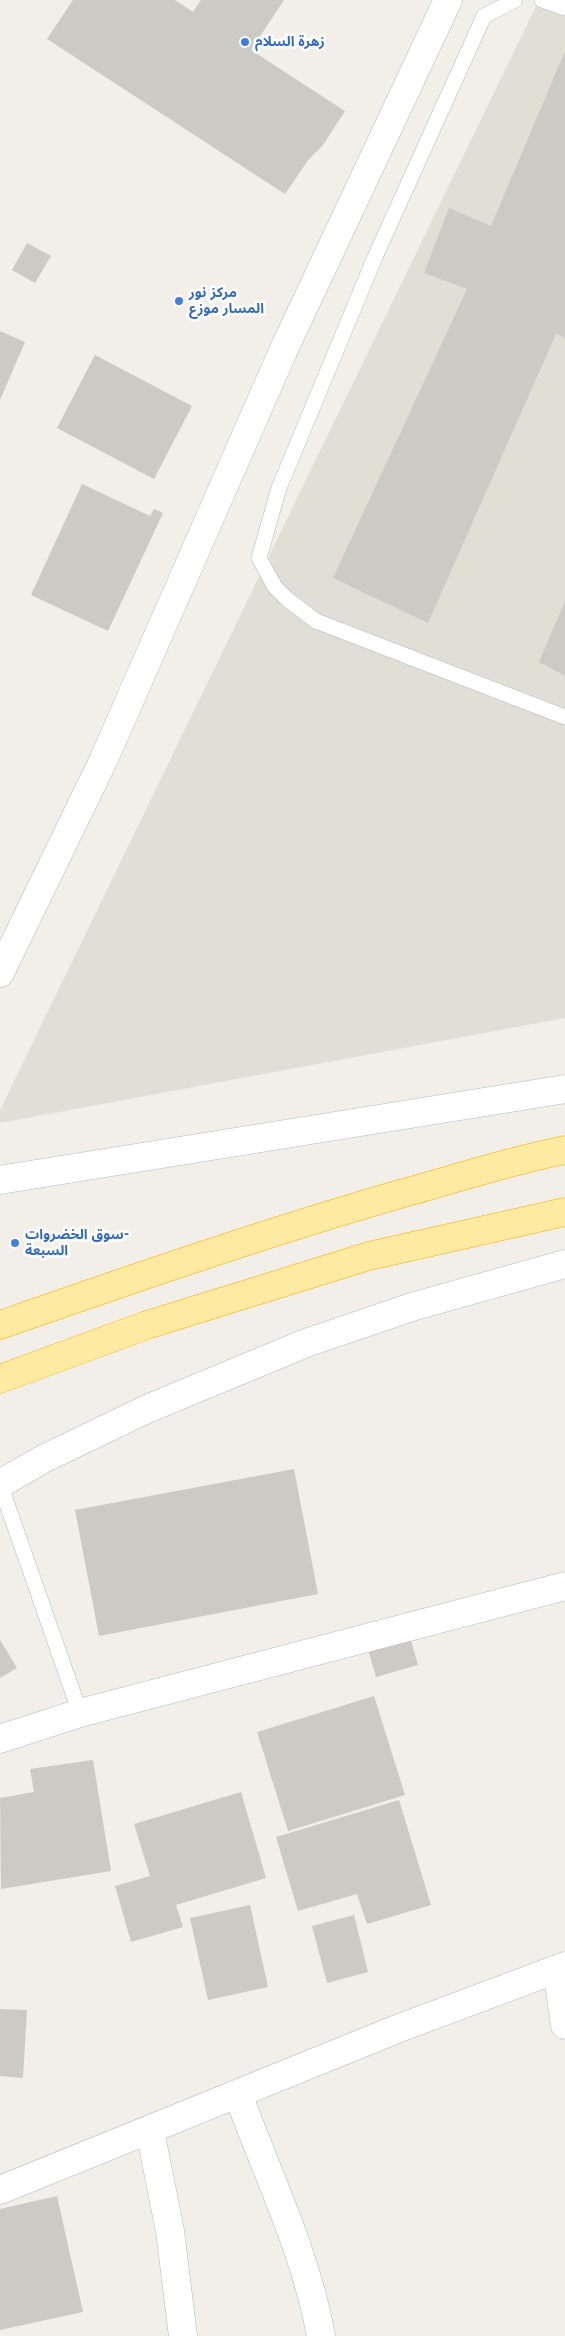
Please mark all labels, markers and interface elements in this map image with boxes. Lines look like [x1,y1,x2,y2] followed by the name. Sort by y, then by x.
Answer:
[255,34,325,50] place label: زهرة السلام
[239,36,251,48] marker: زهرة السلام
[189,285,264,318] place label: مركز نور المسار موزع
[173,295,185,307] marker: مركز نور المسار موزع
[25,1227,129,1260] place label: سوق الخضروات- السبعة
[9,1237,21,1249] marker: سوق الخضروات- السبعة

